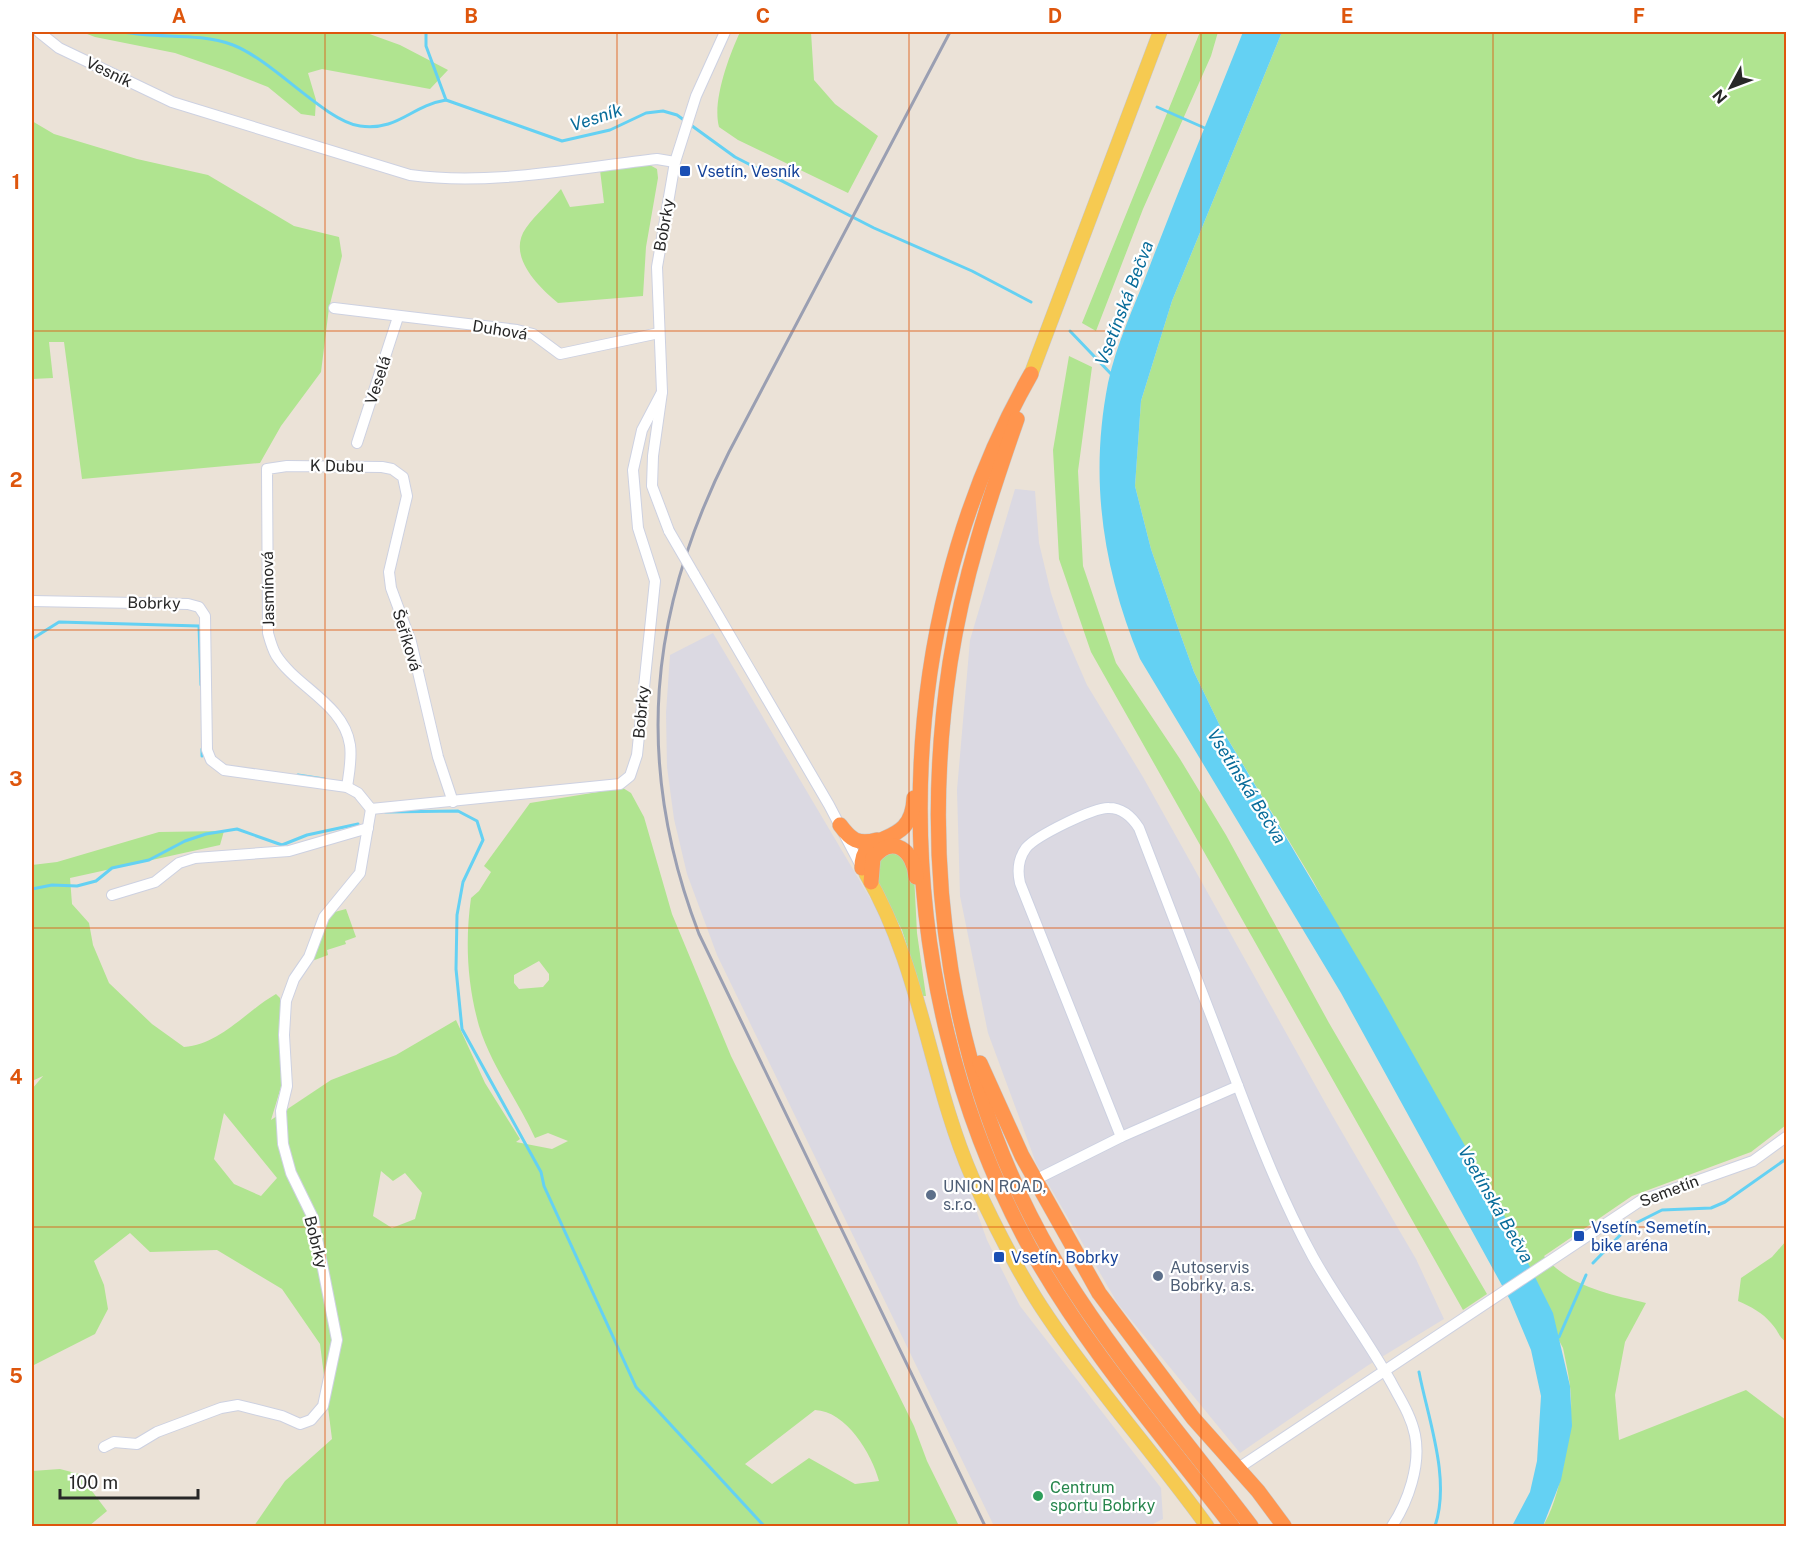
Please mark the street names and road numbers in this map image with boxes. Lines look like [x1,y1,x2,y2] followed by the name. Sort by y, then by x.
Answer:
[83,53,135,91] street label: Vesník
[650,197,678,253] street label: Bobrky
[471,316,529,344] street label: Duhová
[361,353,395,407] street label: Veselá
[310,456,364,476] street label: K Dubu
[258,551,278,627] street label: Jasmínová
[127,593,181,613] street label: Bobrky
[389,606,426,673] street label: Šeříková
[629,684,653,739] street label: Bobrky
[1637,1171,1701,1211] street label: Semetín
[300,1214,332,1271] street label: Bobrky

